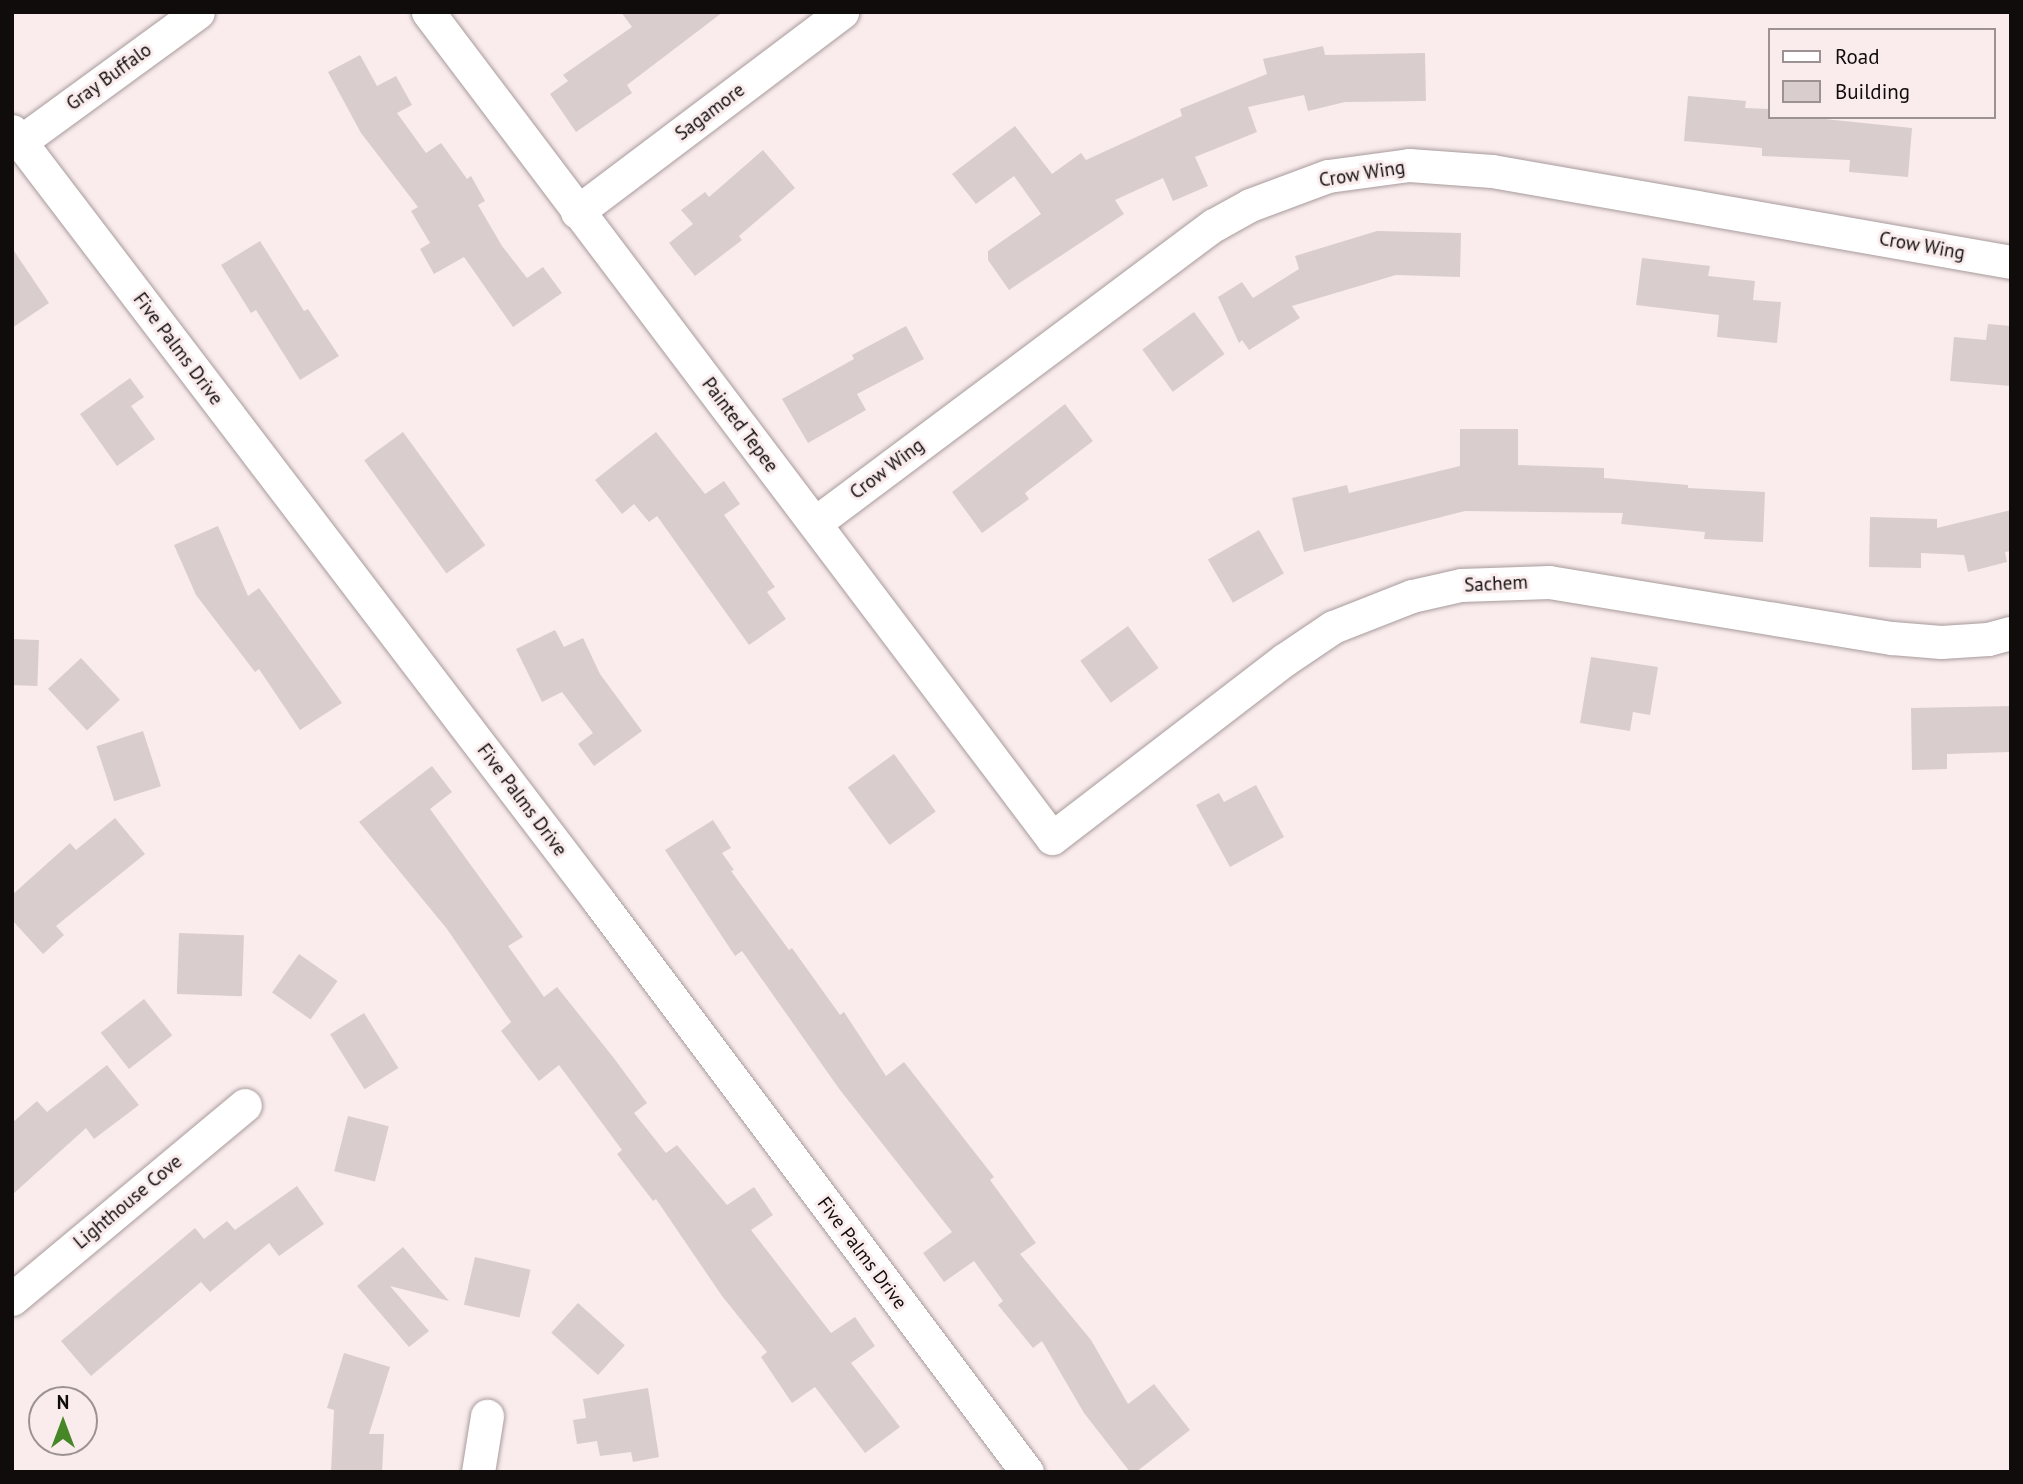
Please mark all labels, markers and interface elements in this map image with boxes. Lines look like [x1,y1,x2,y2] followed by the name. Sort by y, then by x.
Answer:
[1768,28,1995,119] legend
[62,38,156,116] street label: Gray Buffalo
[1835,43,1879,70] text: Road
[1835,78,1910,105] text: Building
[671,79,749,145] street label: Sagamore
[1317,156,1407,192] street label: Crow Wing
[1877,227,1967,265] street label: Crow Wing
[128,288,228,410] street label: Five Palms Drive
[697,373,783,477] street label: Painted Tepee
[845,434,929,504] street label: Crow Wing
[1464,571,1528,597] street label: Sachem
[472,739,572,861] street label: Five Palms Drive
[69,1150,187,1254] street label: Lighthouse Cove
[812,1192,912,1314] street label: Five Palms Drive
[28,1386,98,1456] north arrow
[57,1390,69,1414] text: N

